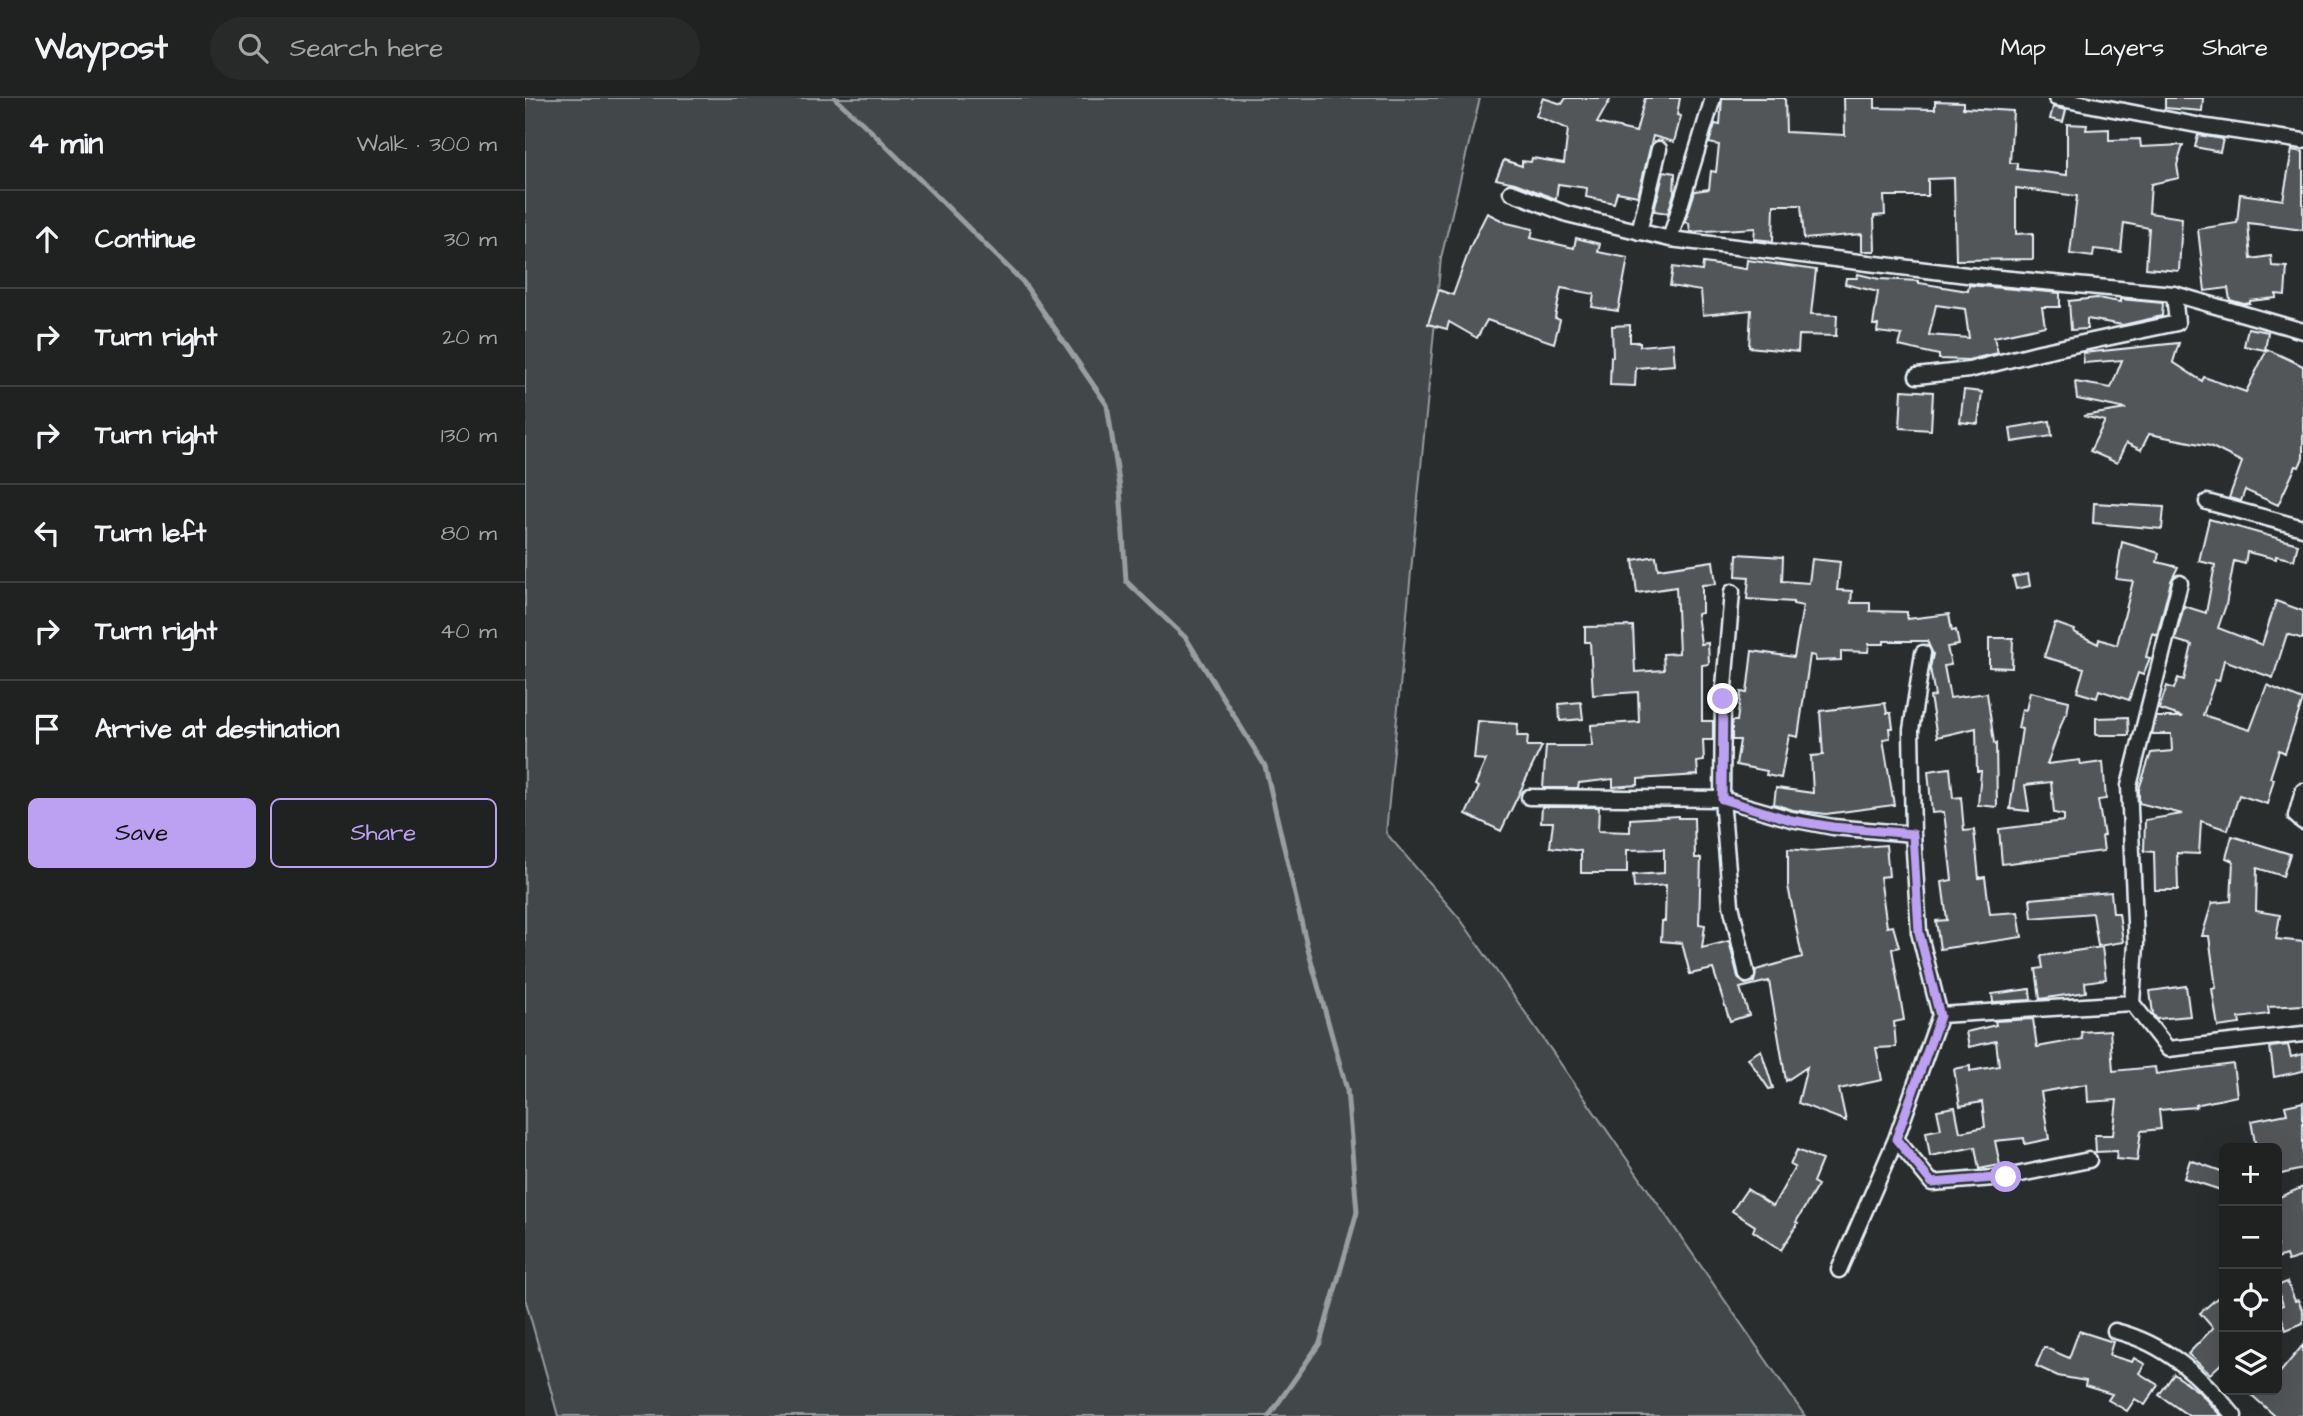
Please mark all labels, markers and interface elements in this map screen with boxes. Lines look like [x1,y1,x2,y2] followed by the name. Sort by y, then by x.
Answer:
[210,17,700,80] search box
[35,25,168,71] text: Waypost
[234,29,272,67] icon: search
[290,30,443,66] text: Search here
[2001,31,2046,65] text: Map
[2084,31,2164,65] text: Layers
[2202,31,2268,65] text: Share
[28,123,103,165] text: 4 min
[356,128,497,160] text: Walk · 300 m
[28,220,66,258] icon: ahead
[95,221,196,257] text: Continue
[444,223,497,255] text: 30 m
[28,318,66,356] icon: right
[95,319,217,355] text: Turn right
[442,321,497,353] text: 20 m
[28,416,66,454] icon: right
[95,417,217,453] text: Turn right
[441,419,497,451] text: 130 m
[28,514,66,552] icon: left
[95,515,206,551] text: Turn left
[440,517,497,549] text: 80 m
[28,612,66,650] icon: right
[95,613,217,649] text: Turn right
[440,615,497,647] text: 40 m
[1707,683,1738,714] route end
[28,710,66,748] icon: arrive
[95,711,340,747] text: Arrive at destination
[28,798,256,868] button: Save
[270,798,497,868] button: Share
[2219,1143,2282,1395] map controls
[2219,1143,2282,1206] button: +
[1990,1161,2021,1192] route start
[2219,1206,2282,1269] button: −
[2219,1269,2282,1332] button: locate
[2219,1332,2282,1395] button: layers

